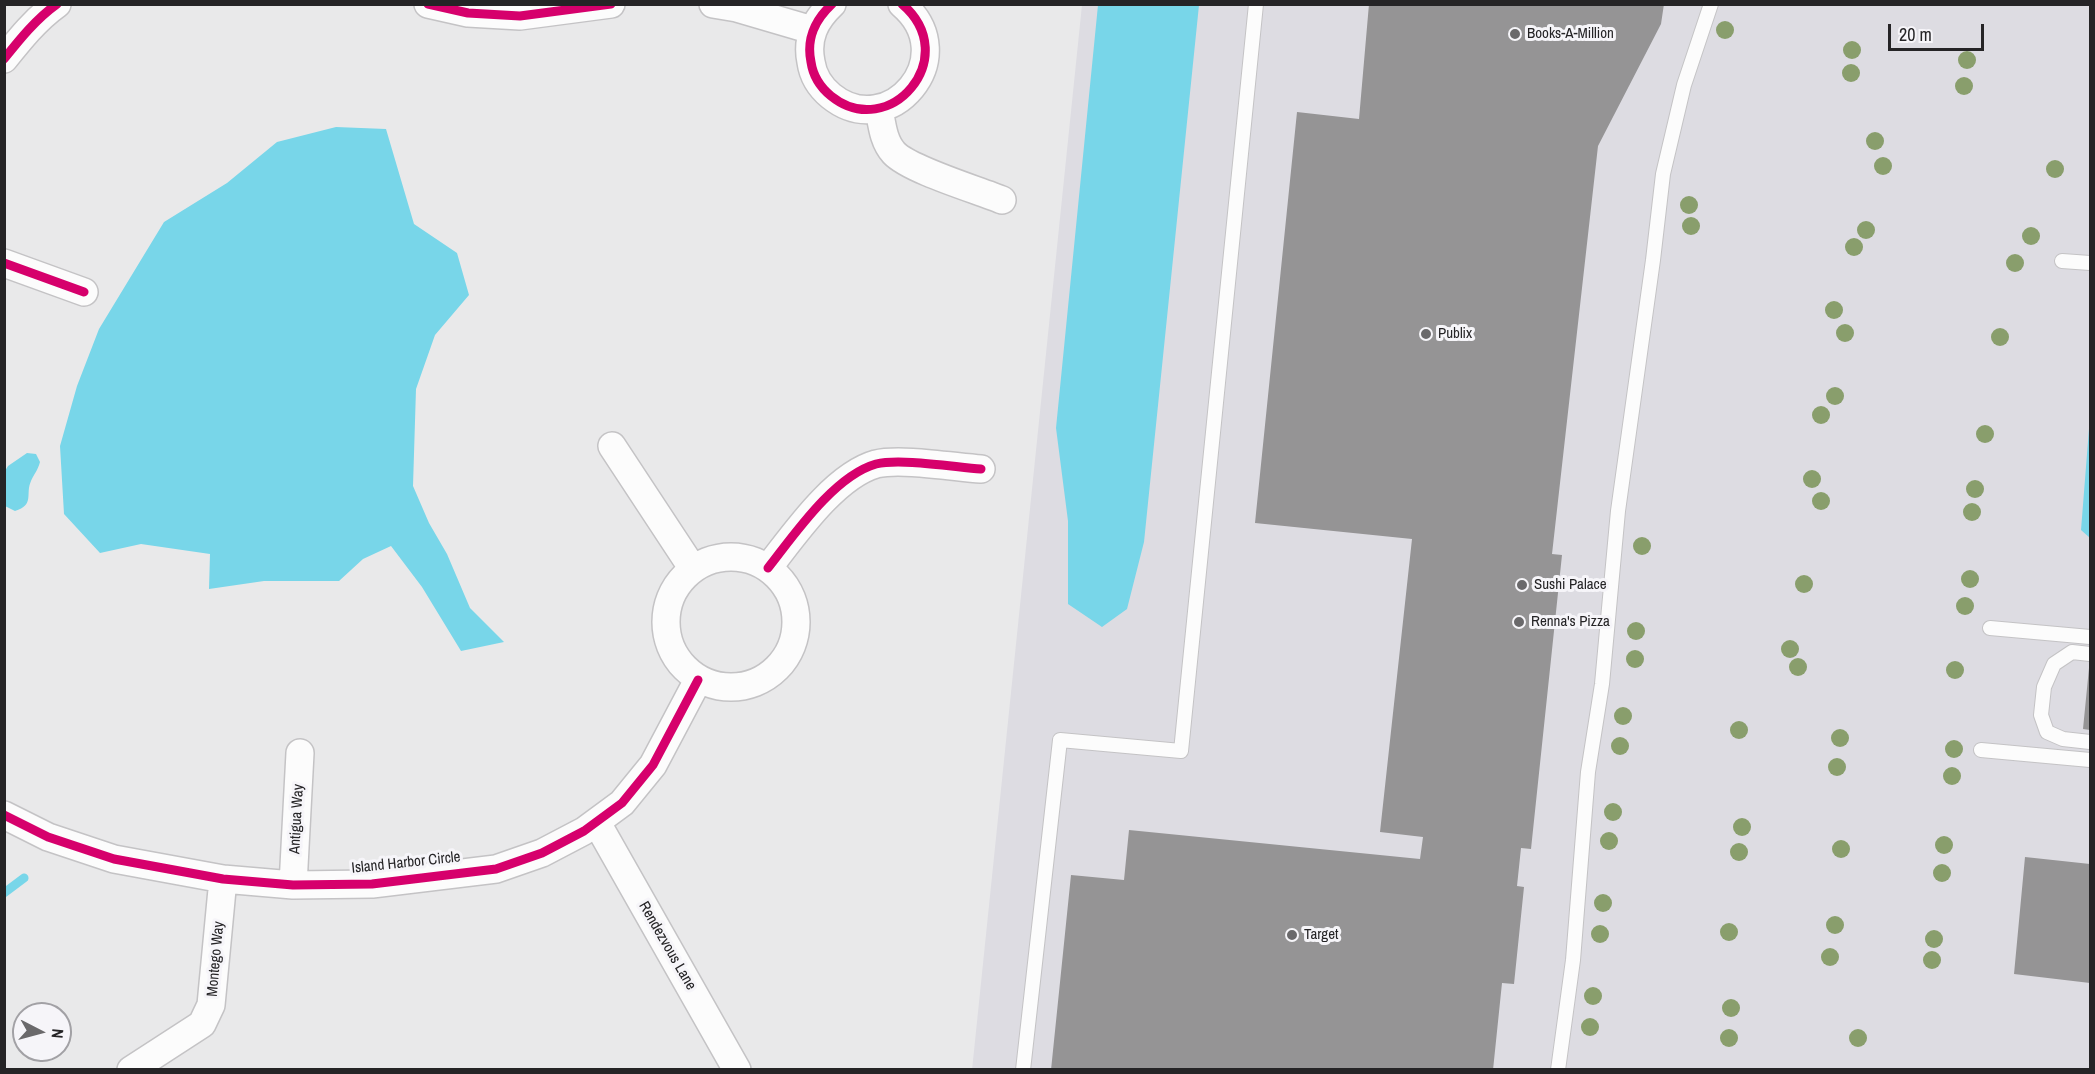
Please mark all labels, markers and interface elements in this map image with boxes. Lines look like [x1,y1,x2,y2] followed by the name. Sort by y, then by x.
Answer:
[1891,12,1987,50] scale bar
[1899,22,1932,47] text: 20 m
[1527,25,1614,43] place label: Books-A-Million
[1508,27,1522,41] marker: Books-A-Million
[1438,325,1472,343] place label: Publix
[1419,327,1433,341] marker: Publix
[1534,576,1606,594] place label: Sushi Palace
[1515,578,1529,592] marker: Sushi Palace
[1531,613,1610,631] place label: Renna's Pizza
[1512,615,1526,629] marker: Renna's Pizza
[286,784,308,854] street label: Antigua Way
[351,848,461,878] street label: Island Harbor Circle
[634,899,700,993] street label: Rendezvous Lane
[204,921,228,997] street label: Montego Way
[1304,926,1338,944] place label: Target
[1285,928,1299,942] marker: Target
[12,1002,72,1062] north arrow
[46,1028,69,1040] text: N

